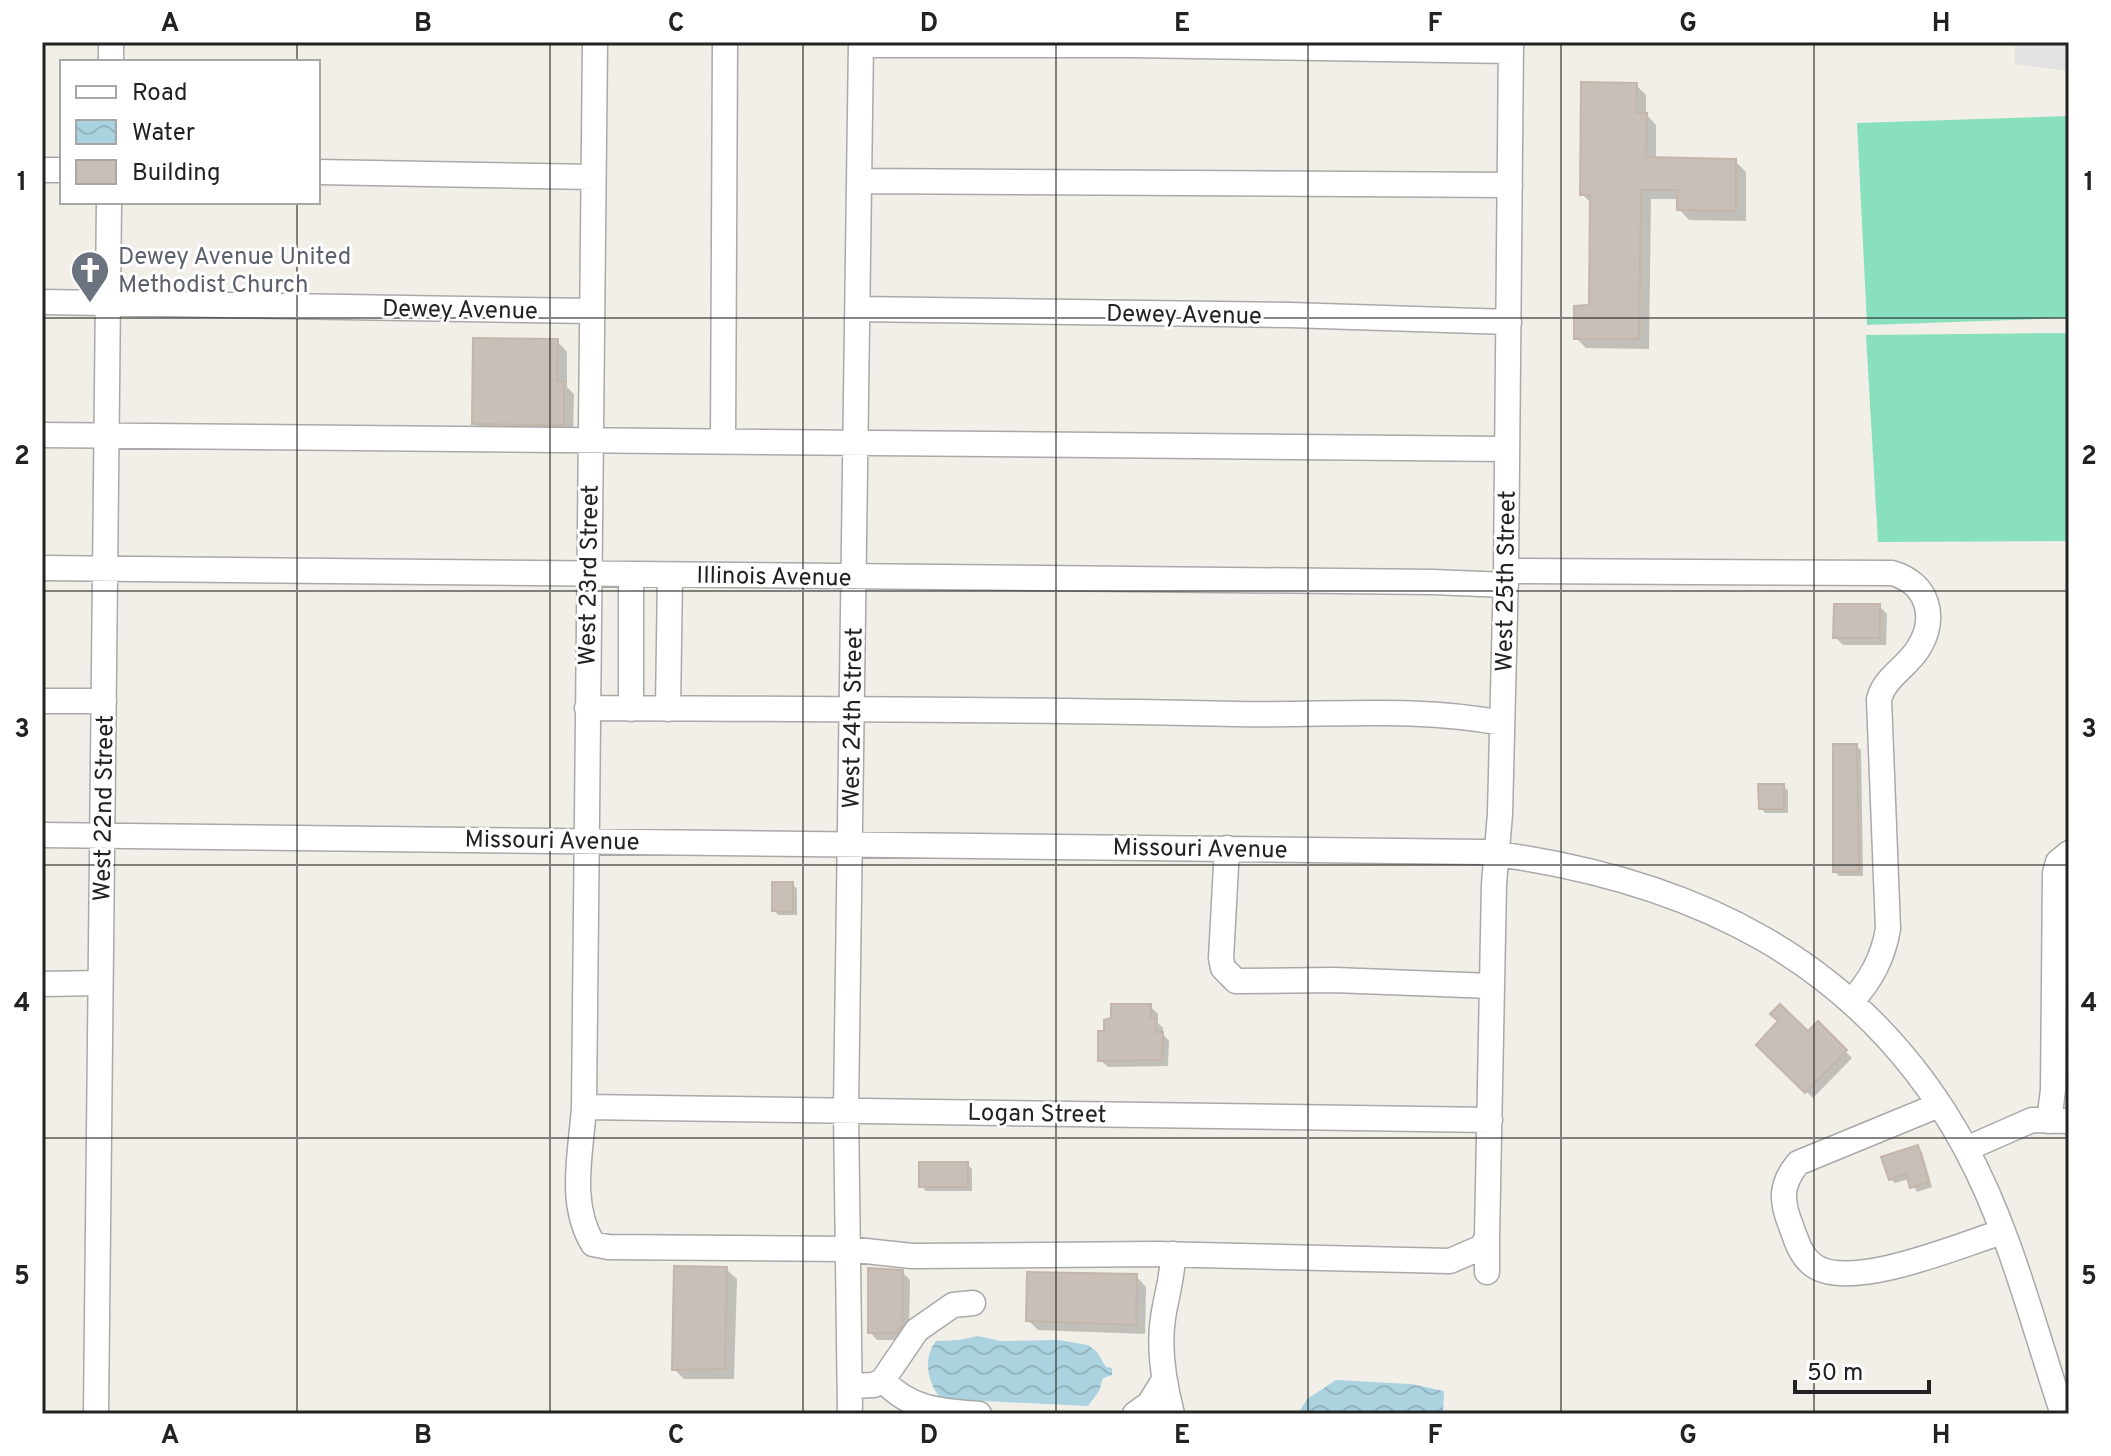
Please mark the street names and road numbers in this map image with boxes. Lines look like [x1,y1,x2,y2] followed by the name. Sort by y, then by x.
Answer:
[382,295,538,327] street label: Dewey Avenue
[1106,300,1262,332] street label: Dewey Avenue
[573,484,607,666] street label: West 23rd Street
[1490,490,1524,672] street label: West 25th Street
[696,562,852,594] street label: Illinois Avenue
[837,627,871,809] street label: West 24th Street
[88,715,122,902] street label: West 22nd Street
[464,825,640,859] street label: Missouri Avenue
[1112,833,1288,867] street label: Missouri Avenue
[967,1099,1107,1131] street label: Logan Street

